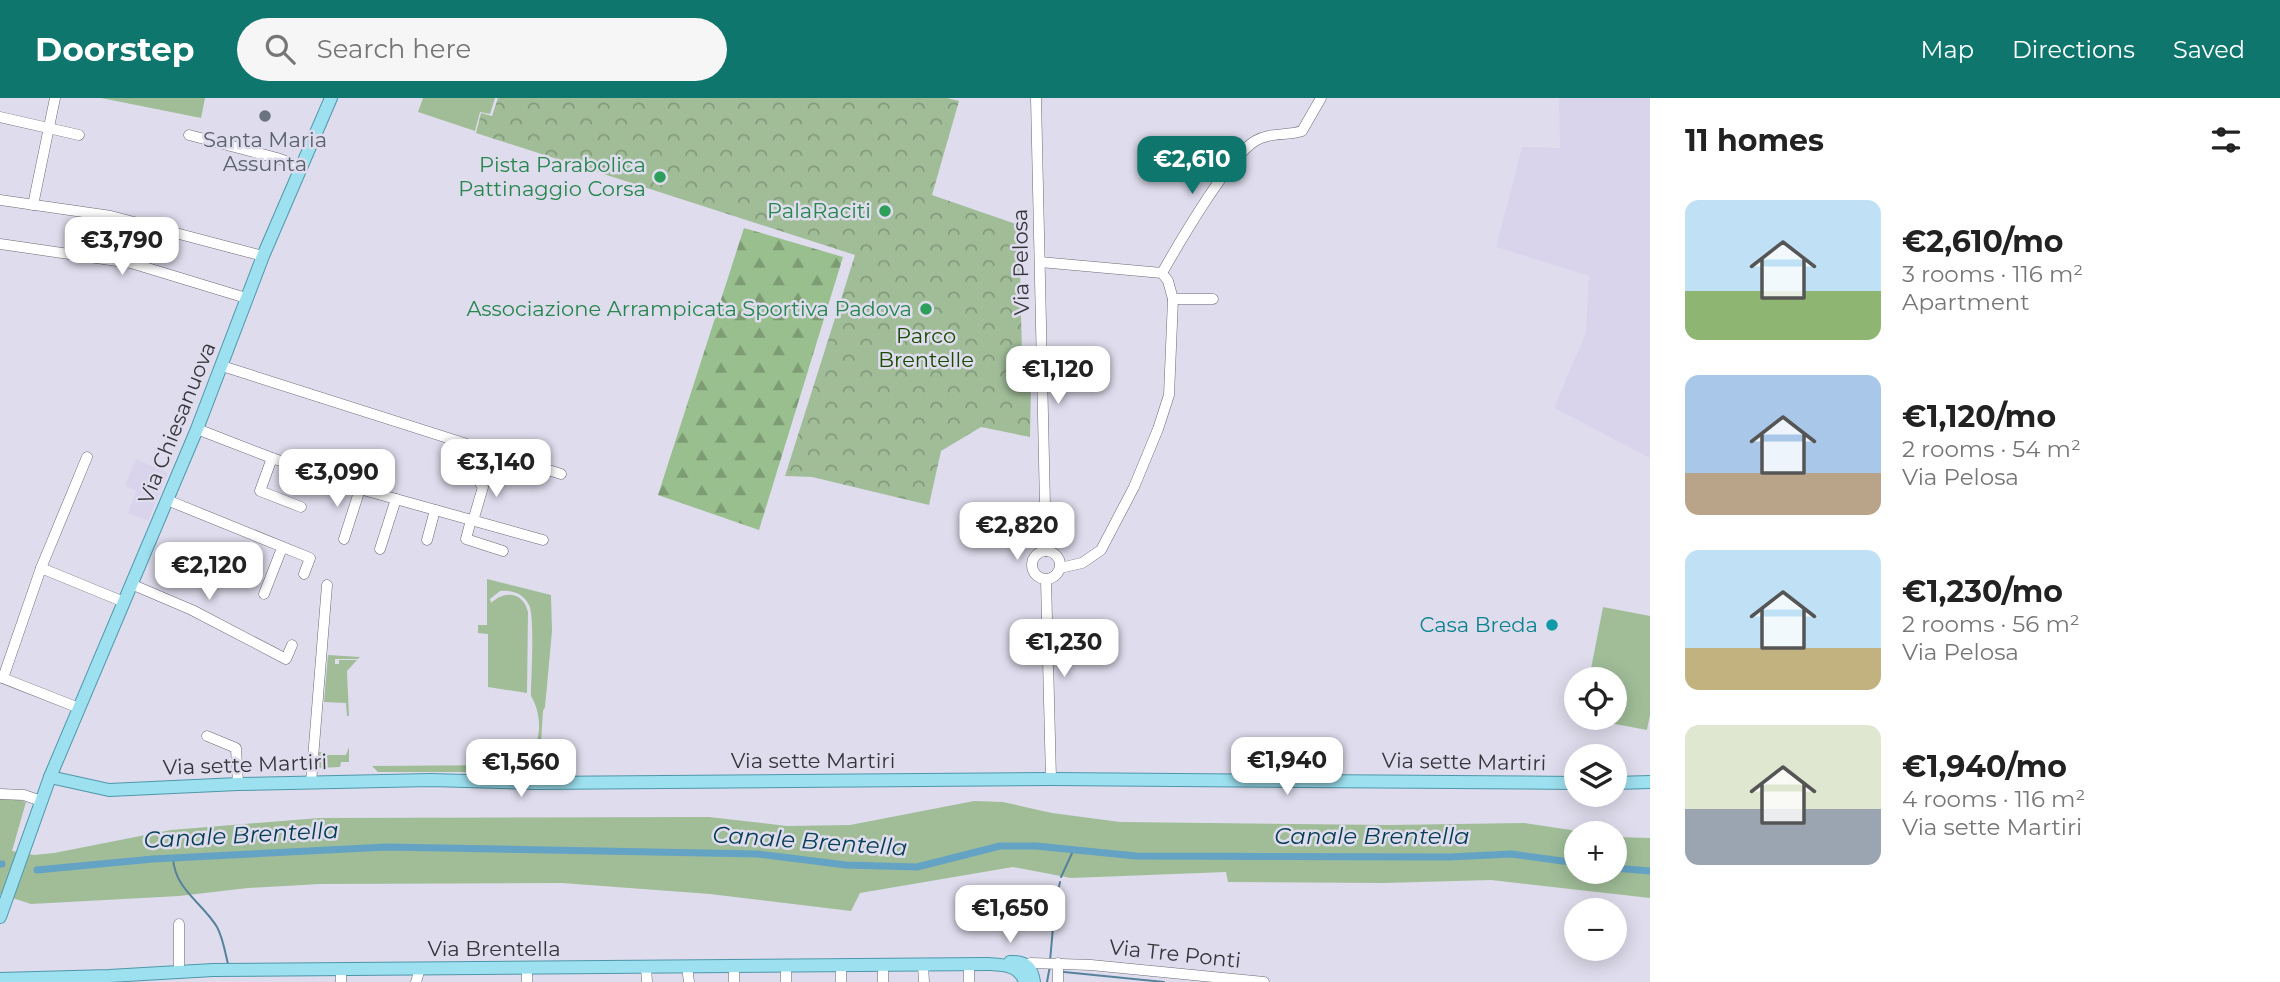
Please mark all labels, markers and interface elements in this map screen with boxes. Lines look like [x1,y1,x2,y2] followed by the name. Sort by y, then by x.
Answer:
[237,18,727,81] search box
[35,29,195,69] text: Doorstep
[261,30,299,68] icon: search
[317,33,471,65] text: Search here
[1921,35,1974,64] text: Map
[2012,35,2135,64] text: Directions
[2173,35,2245,64] text: Saved
[257,108,273,124] marker: Santa Maria Assunta
[2207,121,2245,159] icon: filters
[1685,122,1824,159] text: 11 homes
[203,127,327,176] place label: Santa Maria Assunta
[1135,136,1249,196] pin: €2,610
[1153,145,1231,173] text: €2,610
[458,152,646,201] place label: Pista Parabolica Pattinaggio Corsa
[652,169,668,185] marker: Pista Parabolica Pattinaggio Corsa
[767,198,871,223] place label: PalaRaciti
[877,203,893,219] marker: PalaRaciti
[1007,208,1034,316] street label: Via Pelosa
[65,218,179,277] pin: €3,790
[1902,223,2063,260] text: €2,610/mo
[81,226,163,254] text: €3,790
[1741,228,1825,312] icon: home
[1902,260,2083,288] text: 3 rooms · 116 m²
[1902,288,2030,316] text: Apartment
[466,296,912,321] place label: Associazione Arrampicata Sportiva Padova
[918,301,934,317] marker: Associazione Arrampicata Sportiva Padova
[878,323,974,372] park label: Parco Brentelle
[133,338,220,507] street label: Via Chiesanuova
[1001,346,1115,406] pin: €1,120
[1022,355,1094,383] text: €1,120
[1902,398,2056,435] text: €1,120/mo
[1741,403,1825,487] icon: home
[1902,435,2081,463] text: 2 rooms · 54 m²
[439,440,553,499] pin: €3,140
[457,448,535,476] text: €3,140
[280,450,394,509] pin: €3,090
[295,458,379,486] text: €3,090
[1902,463,2019,491] text: Via Pelosa
[960,503,1074,562] pin: €2,820
[976,511,1059,539] text: €2,820
[152,542,266,602] pin: €2,120
[171,551,247,579] text: €2,120
[1902,573,2063,610] text: €1,230/mo
[1741,578,1825,662] icon: home
[1902,610,2080,638] text: 2 rooms · 56 m²
[1419,612,1538,637] place label: Casa Breda
[1544,617,1560,633] marker: Casa Breda
[1007,620,1121,679] pin: €1,230
[1026,628,1102,656] text: €1,230
[1902,638,2019,666] text: Via Pelosa
[1564,667,1627,961] map controls
[1564,667,1627,730] button: locate
[1230,738,1344,797] pin: €1,940
[464,740,578,799] pin: €1,560
[1564,744,1627,807] button: layers
[1247,746,1327,774] text: €1,940
[482,748,560,776] text: €1,560
[731,748,895,773] street label: Via sette Martiri
[1382,748,1547,775] street label: Via sette Martiri
[1902,748,2067,785] text: €1,940/mo
[162,749,328,780] street label: Via sette Martiri
[1741,753,1825,837] icon: home
[1902,785,2085,813] text: 4 rooms · 116 m²
[1902,813,2082,841] text: Via sette Martiri
[143,816,339,854] water label: Canale Brentella
[712,820,908,862] water label: Canale Brentella
[1564,821,1627,884] button: +
[1274,822,1470,850] water label: Canale Brentella
[953,886,1067,945] pin: €1,650
[971,894,1049,922] text: €1,650
[1564,898,1627,961] button: −
[1108,934,1242,973] street label: Via Tre Ponti
[427,936,561,961] street label: Via Brentella

